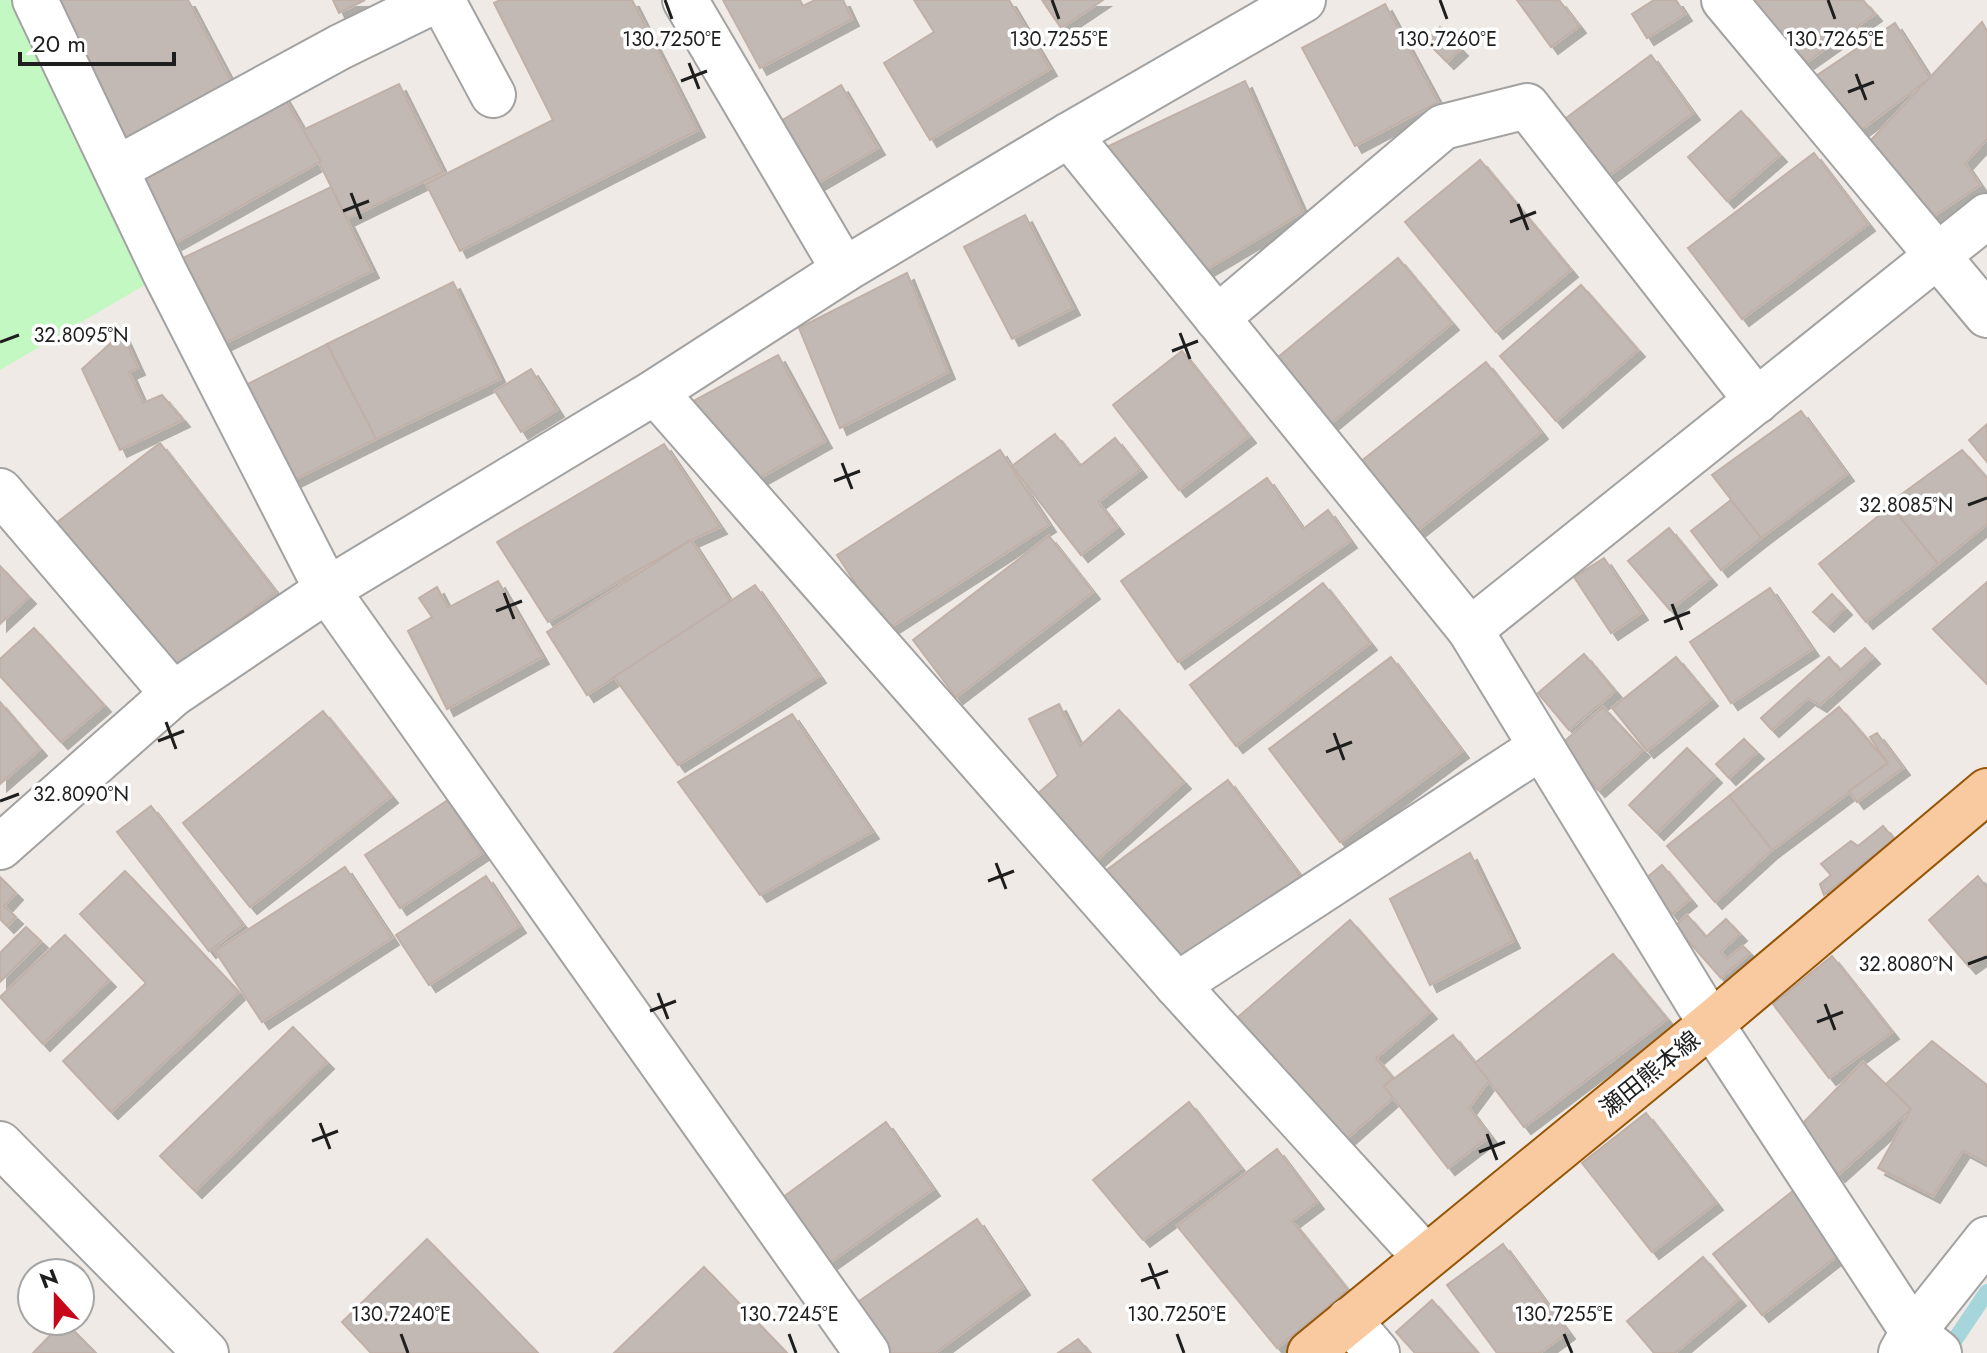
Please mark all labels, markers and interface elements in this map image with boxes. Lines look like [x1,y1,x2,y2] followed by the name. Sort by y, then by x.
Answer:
[20,16,174,66] scale bar
[622,25,722,54] text: 130.7250°E
[1010,25,1108,54] text: 130.7255°E
[1397,25,1497,54] text: 130.7260°E
[1785,25,1885,54] text: 130.7265°E
[32,26,86,61] text: 20 m
[33,321,129,350] text: 32.8095°N
[1859,491,1953,520] text: 32.8085°N
[33,780,129,809] text: 32.8090°N
[1858,950,1954,979] text: 32.8080°N
[1592,1022,1707,1125] street label: 瀬田熊本線
[16,1257,96,1337] north arrow
[35,1260,63,1296] text: N
[351,1300,451,1329] text: 130.7240°E
[739,1300,839,1329] text: 130.7245°E
[1127,1300,1227,1329] text: 130.7250°E
[1515,1300,1613,1329] text: 130.7255°E

